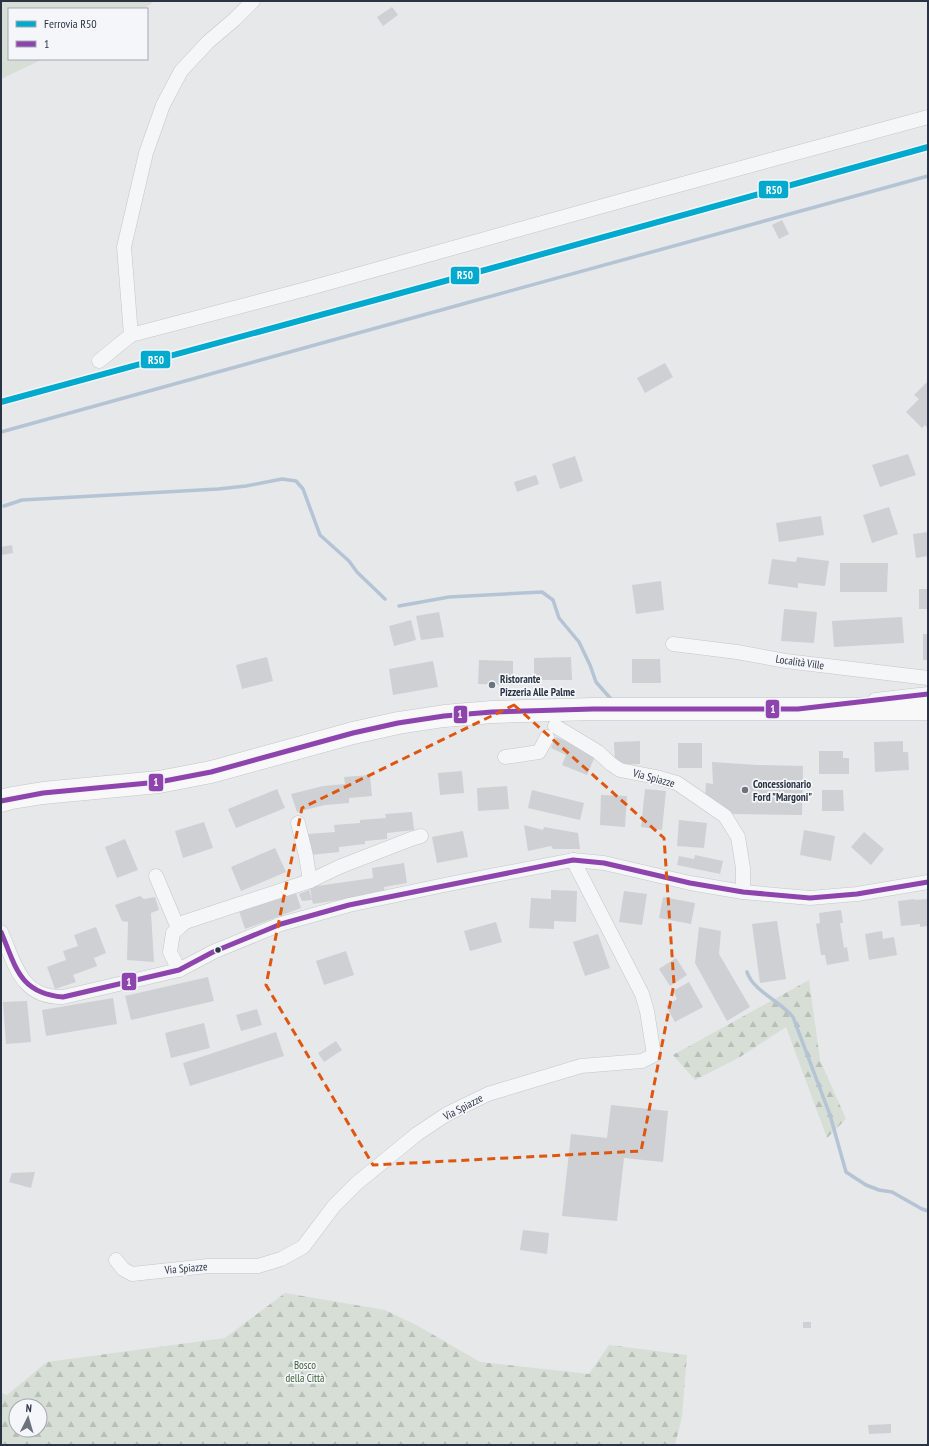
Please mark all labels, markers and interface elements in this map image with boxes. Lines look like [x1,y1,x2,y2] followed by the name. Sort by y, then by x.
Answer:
[8,8,148,60] legend
[44,16,97,31] text: Ferrovia R50
[44,36,49,51] text: 1
[758,180,789,199] line badge: R50
[766,183,782,197] text: R50
[450,266,480,285] line badge: R50
[457,268,473,282] text: R50
[140,350,171,369] line badge: R50
[148,353,164,367] text: R50
[775,652,826,672] street label: Località Ville
[500,672,575,699] place label: Ristorante Pizzeria Alle Palme
[487,680,497,690] marker: Ristorante Pizzeria Alle Palme
[765,699,780,719] line badge: 1
[770,702,776,716] text: 1
[453,705,468,724] line badge: 1
[457,707,463,721] text: 1
[631,765,677,790] street label: Via Spiazze
[148,773,164,792] line badge: 1
[153,775,159,789] text: 1
[753,777,812,804] place label: Concessionario Ford "Margoni"
[740,785,750,795] marker: Concessionario Ford "Margoni"
[213,945,223,955] unlabelled marker
[121,972,137,991] line badge: 1
[126,975,132,989] text: 1
[440,1091,486,1124] street label: Via Spiazze
[163,1259,208,1277] street label: Via Spiazze
[285,1358,325,1385] park label: Bosco della Città
[8,1398,48,1438] north arrow
[25,1401,32,1415] text: N

